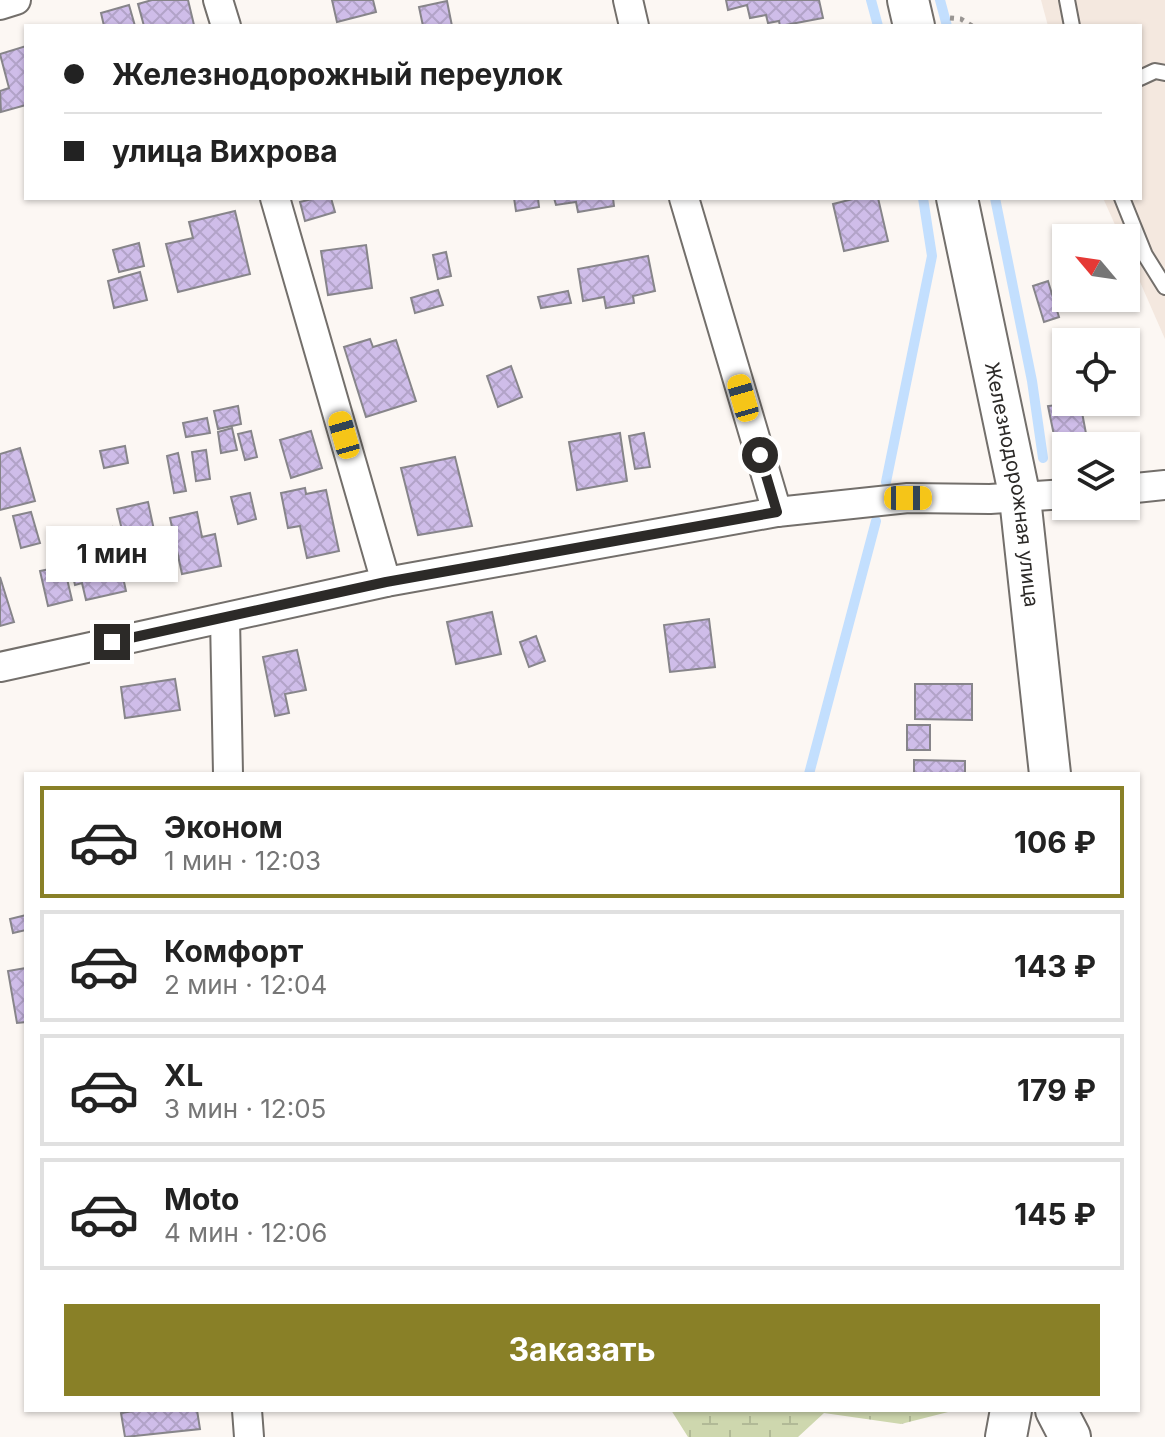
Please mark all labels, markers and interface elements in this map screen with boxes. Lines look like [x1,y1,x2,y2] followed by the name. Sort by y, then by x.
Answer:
[112,56,563,92] text: Железнодорожный переулок
[112,133,338,169] text: улица Вихрова
[1052,224,1140,312] north arrow
[1052,224,1140,520] map controls
[1052,328,1140,416] button: locate
[980,360,1044,608] street label: Железнодорожная улица
[725,372,761,424] car
[326,409,362,461] car
[1052,432,1140,520] button: layers
[742,437,778,473] route start
[884,486,932,510] car
[46,526,178,582] callout: 1 мин
[77,538,147,569] text: 1 мин
[94,624,130,660] route end
[68,806,140,878] icon: car
[164,809,283,845] text: Эконом
[1014,824,1096,860] text: 106 ₽
[164,845,321,876] text: 1 мин · 12:03
[68,930,140,1002] icon: car
[164,933,303,969] text: Комфорт
[1014,948,1096,984] text: 143 ₽
[164,969,327,1000] text: 2 мин · 12:04
[68,1054,140,1126] icon: car
[164,1057,203,1093] text: XL
[1017,1072,1096,1108] text: 179 ₽
[164,1093,326,1124] text: 3 мин · 12:05
[68,1178,140,1250] icon: car
[164,1181,239,1217] text: Moto
[1014,1196,1096,1232] text: 145 ₽
[164,1217,327,1248] text: 4 мин · 12:06
[64,1304,1100,1396] button: Заказать

